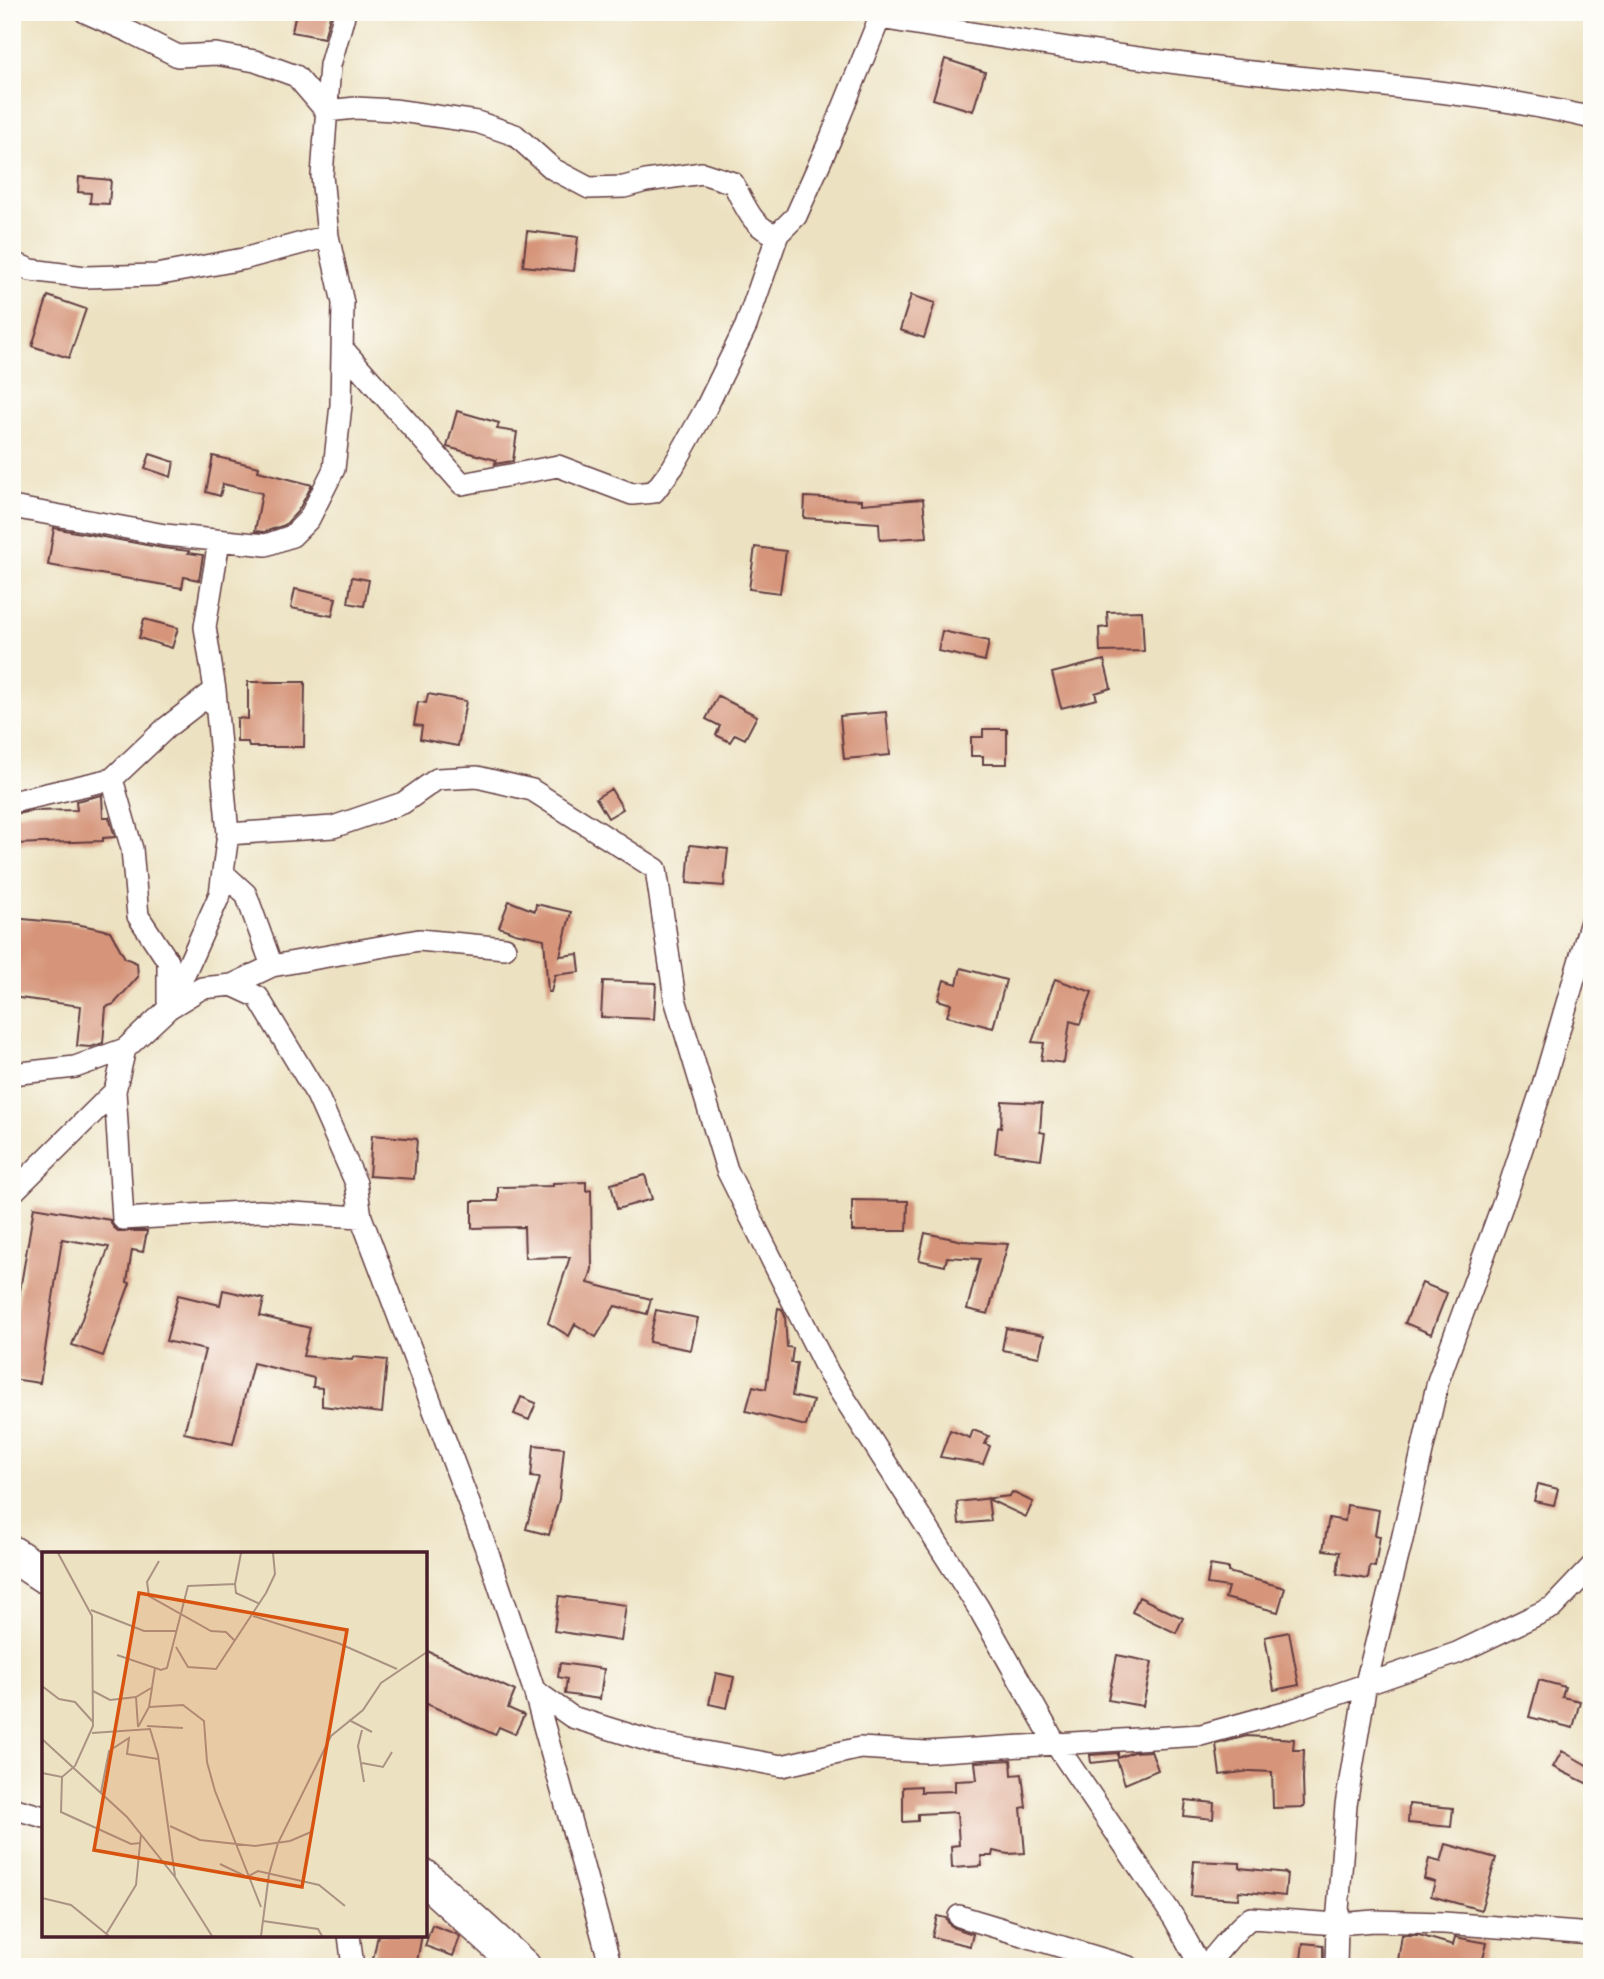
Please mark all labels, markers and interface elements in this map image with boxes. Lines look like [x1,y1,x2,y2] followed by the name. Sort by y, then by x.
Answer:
[42,1552,427,1937] inset map

